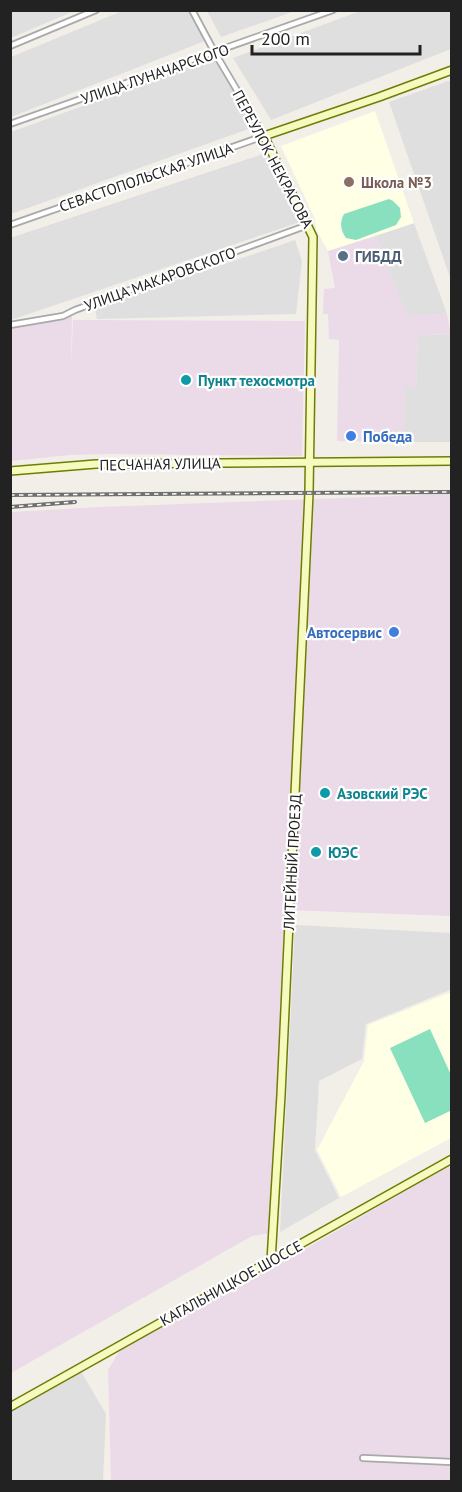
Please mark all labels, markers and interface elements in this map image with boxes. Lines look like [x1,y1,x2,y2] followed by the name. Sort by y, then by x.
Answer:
[252,18,420,56] scale bar
[261,27,310,50] text: 200 m
[78,40,232,108] street label: УЛИЦА ЛУНАЧАРСКОГО
[228,87,318,232] street label: ПЕРЕУЛОК НЕКРАСОВА
[57,138,236,216] street label: СЕВАСТОПОЛЬСКАЯ УЛИЦА
[361,173,432,192] place label: Школа №3
[342,175,356,189] marker: Школа №3
[82,243,238,315] street label: УЛИЦА МАКАРОВСКОГО
[355,247,402,266] place label: ГИБДД
[336,249,350,263] marker: ГИБДД
[198,371,315,390] place label: Пункт техосмотра
[179,373,193,387] marker: Пункт техосмотра
[363,427,412,446] place label: Победа
[344,429,358,443] marker: Победа
[99,453,221,475] street label: ПЕСЧАНАЯ УЛИЦА
[307,623,383,642] place label: Автосервис
[387,625,401,639] marker: Автосервис
[337,784,428,803] place label: Азовский РЭС
[318,786,332,800] marker: Азовский РЭС
[279,793,305,932] street label: ЛИТЕЙНЫЙ ПРОЕЗД
[328,843,359,862] place label: ЮЭС
[309,845,323,859] marker: ЮЭС
[156,1236,306,1330] street label: КАГАЛЬНИЦКОЕ ШОССЕ

